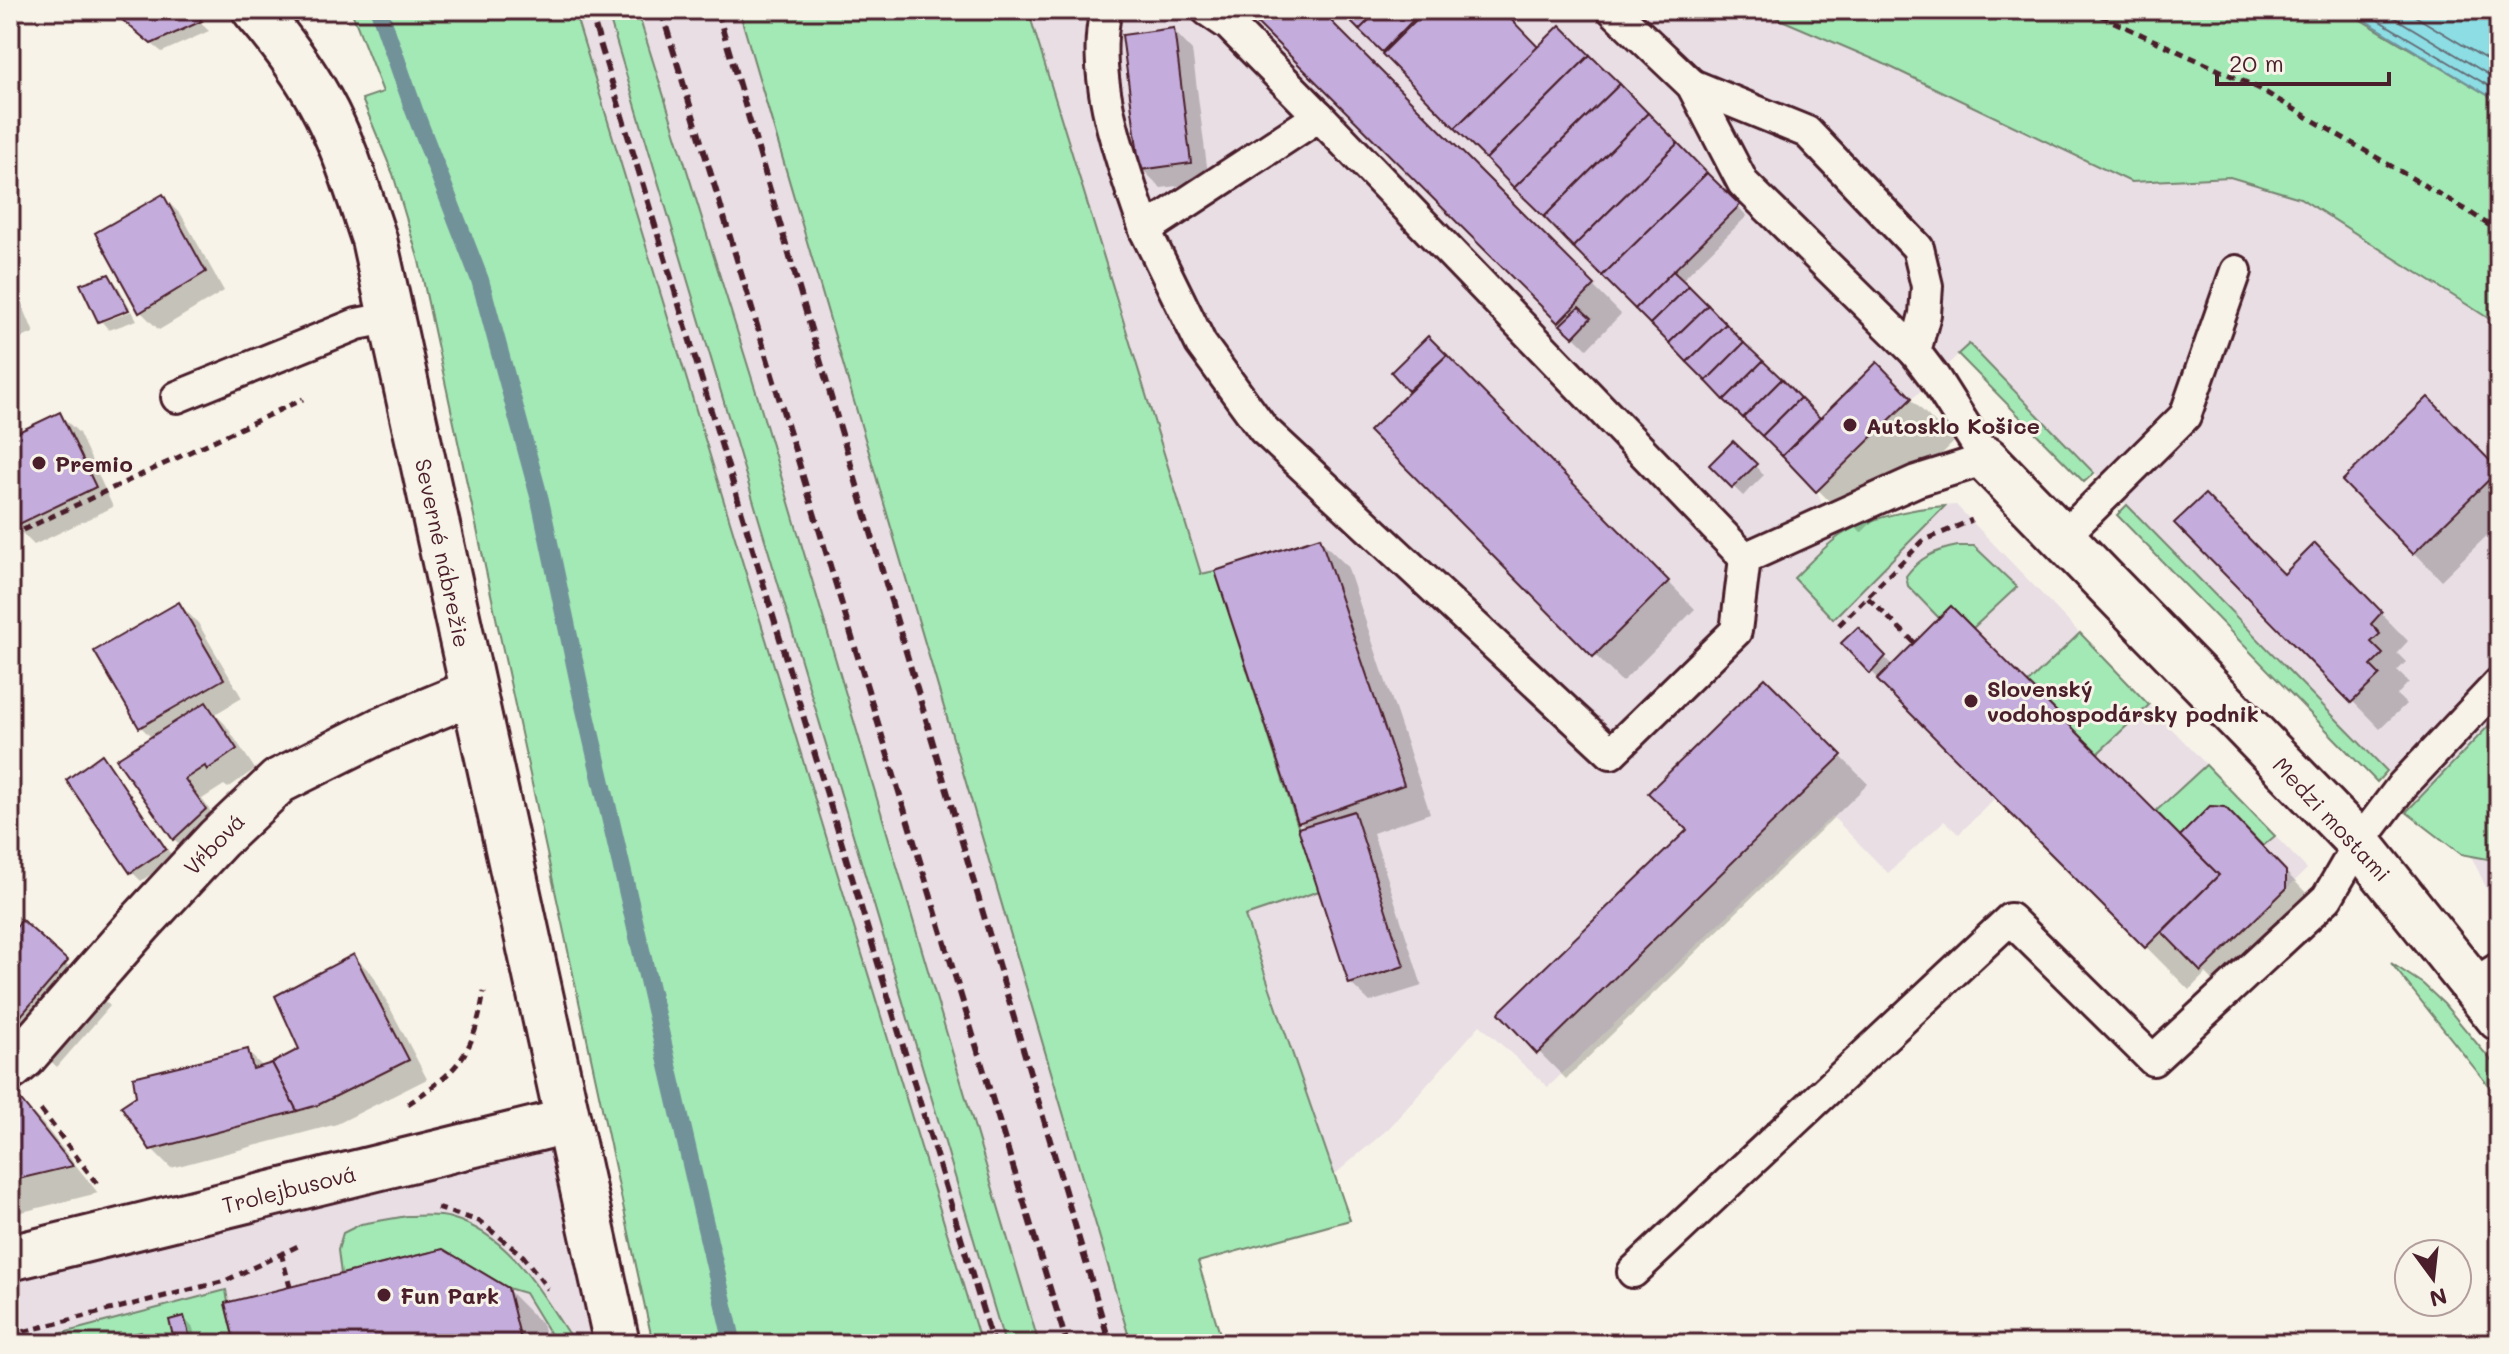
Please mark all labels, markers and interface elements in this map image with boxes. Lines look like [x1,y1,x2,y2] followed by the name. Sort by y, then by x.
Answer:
[2217,36,2389,86] scale bar
[2229,47,2284,78] text: 20 m
[1866,411,2040,440] place label: Autosklo Košice
[1841,416,1859,434] marker: Autosklo Košice
[55,449,133,478] place label: Premio
[30,454,48,472] marker: Premio
[409,456,477,650] street label: Severné nábrežie
[1987,674,2259,728] place label: Slovenský vodohospodársky podnik
[1962,692,1980,710] marker: Slovenský vodohospodársky podnik
[2267,751,2397,887] street label: Medzi mostami
[177,807,251,881] street label: Vŕbová
[219,1158,359,1220] street label: Trolejbusová
[2393,1238,2473,1318] north arrow
[400,1281,499,1310] place label: Fun Park
[2426,1282,2450,1314] text: N
[375,1286,393,1304] marker: Fun Park

